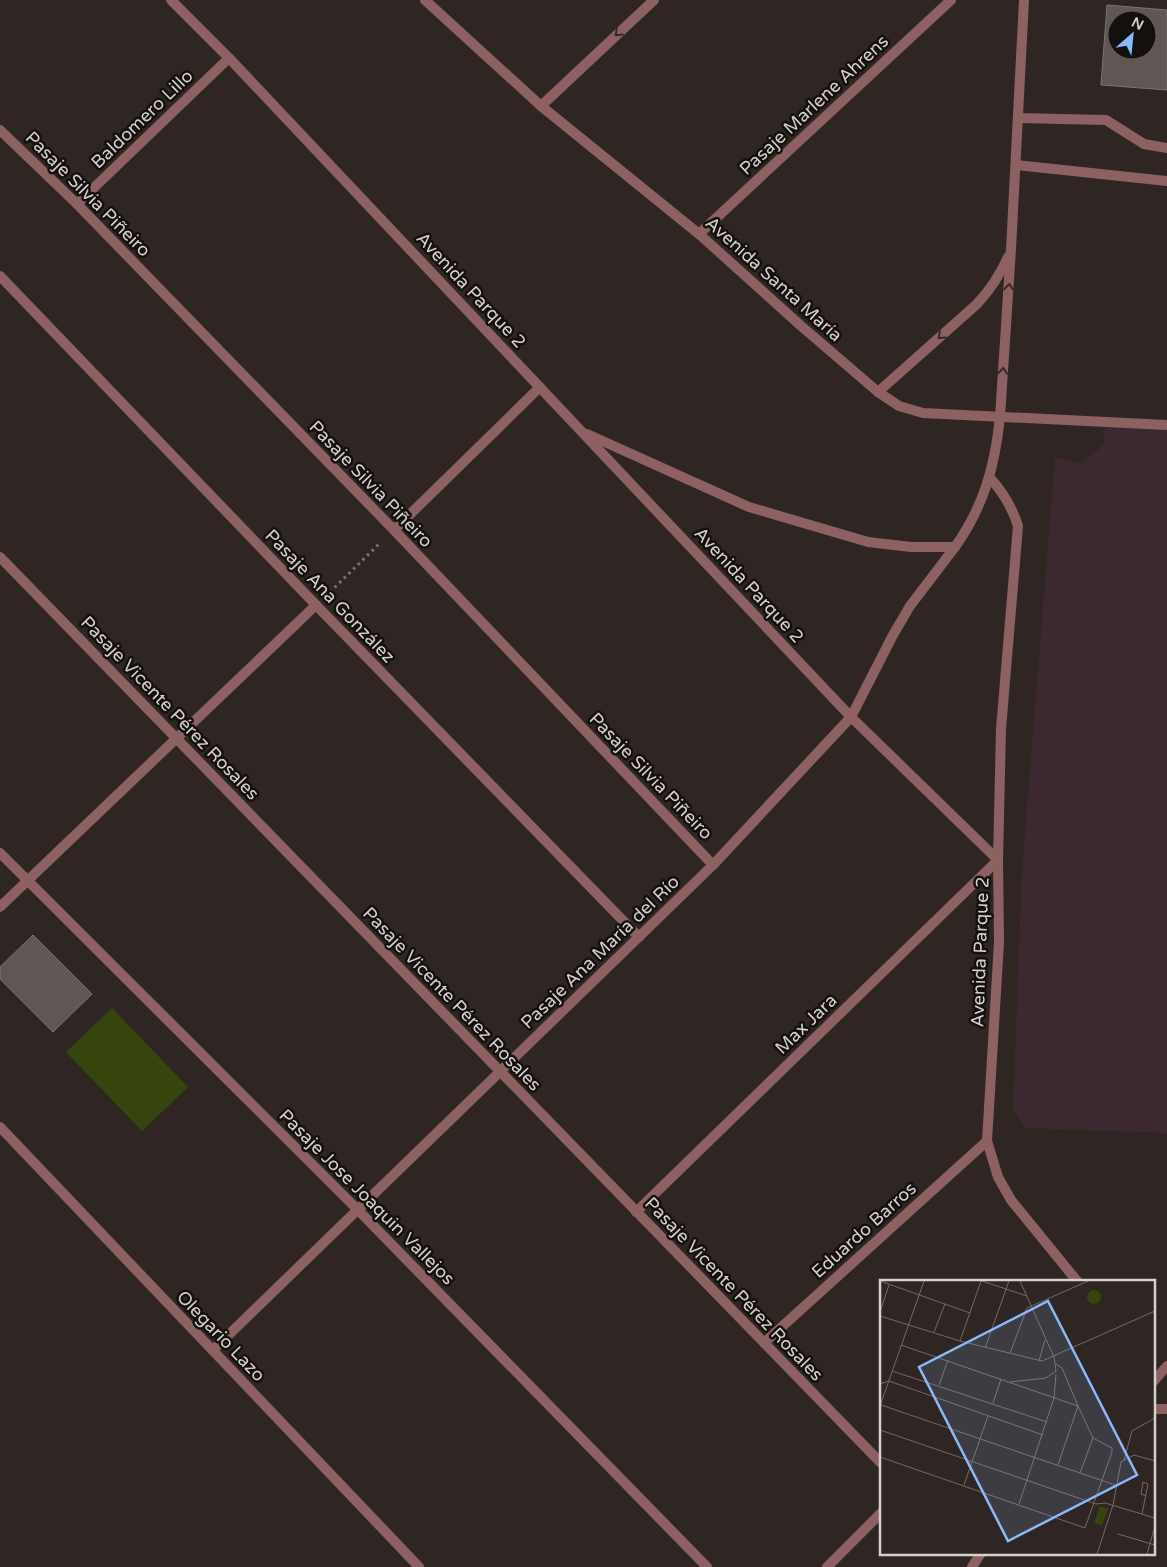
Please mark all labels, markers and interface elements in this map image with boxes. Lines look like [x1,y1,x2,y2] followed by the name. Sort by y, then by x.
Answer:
[1107,10,1157,60] north arrow
[1129,14,1147,34] text: N
[615,27,624,36] one-way arrow
[735,30,893,180] street label: Pasaje Marlene Ahrens
[86,65,198,173] street label: Baldomero Lillo
[21,127,155,261] street label: Pasaje Silvia Piñeiro
[701,212,847,346] street label: Avenida Santa María
[412,227,530,353] street label: Avenida Parque 2
[1003,283,1014,291] one-way arrow
[938,330,947,339] one-way arrow
[998,367,1009,375] one-way arrow
[305,416,437,552] street label: Pasaje Silvia Piñeiro
[690,522,808,648] street label: Avenida Parque 2
[261,525,400,667] street label: Pasaje Ana González
[76,611,264,805] street label: Pasaje Vicente Pérez Rosales
[585,708,717,844] street label: Pasaje Silvia Piñeiro
[516,871,684,1033] street label: Pasaje Ana María del Río
[966,876,994,1028] street label: Avenida Parque 2
[358,902,546,1096] street label: Pasaje Vicente Pérez Rosales
[771,989,841,1059] street label: Max Jara
[275,1105,459,1289] street label: Pasaje Jose Joaquin Vallejos
[807,1177,921,1283] street label: Eduardo Barros
[640,1192,828,1386] street label: Pasaje Vicente Pérez Rosales
[880,1280,1154,1554] inset map
[172,1286,270,1386] street label: Olegario Lazo

